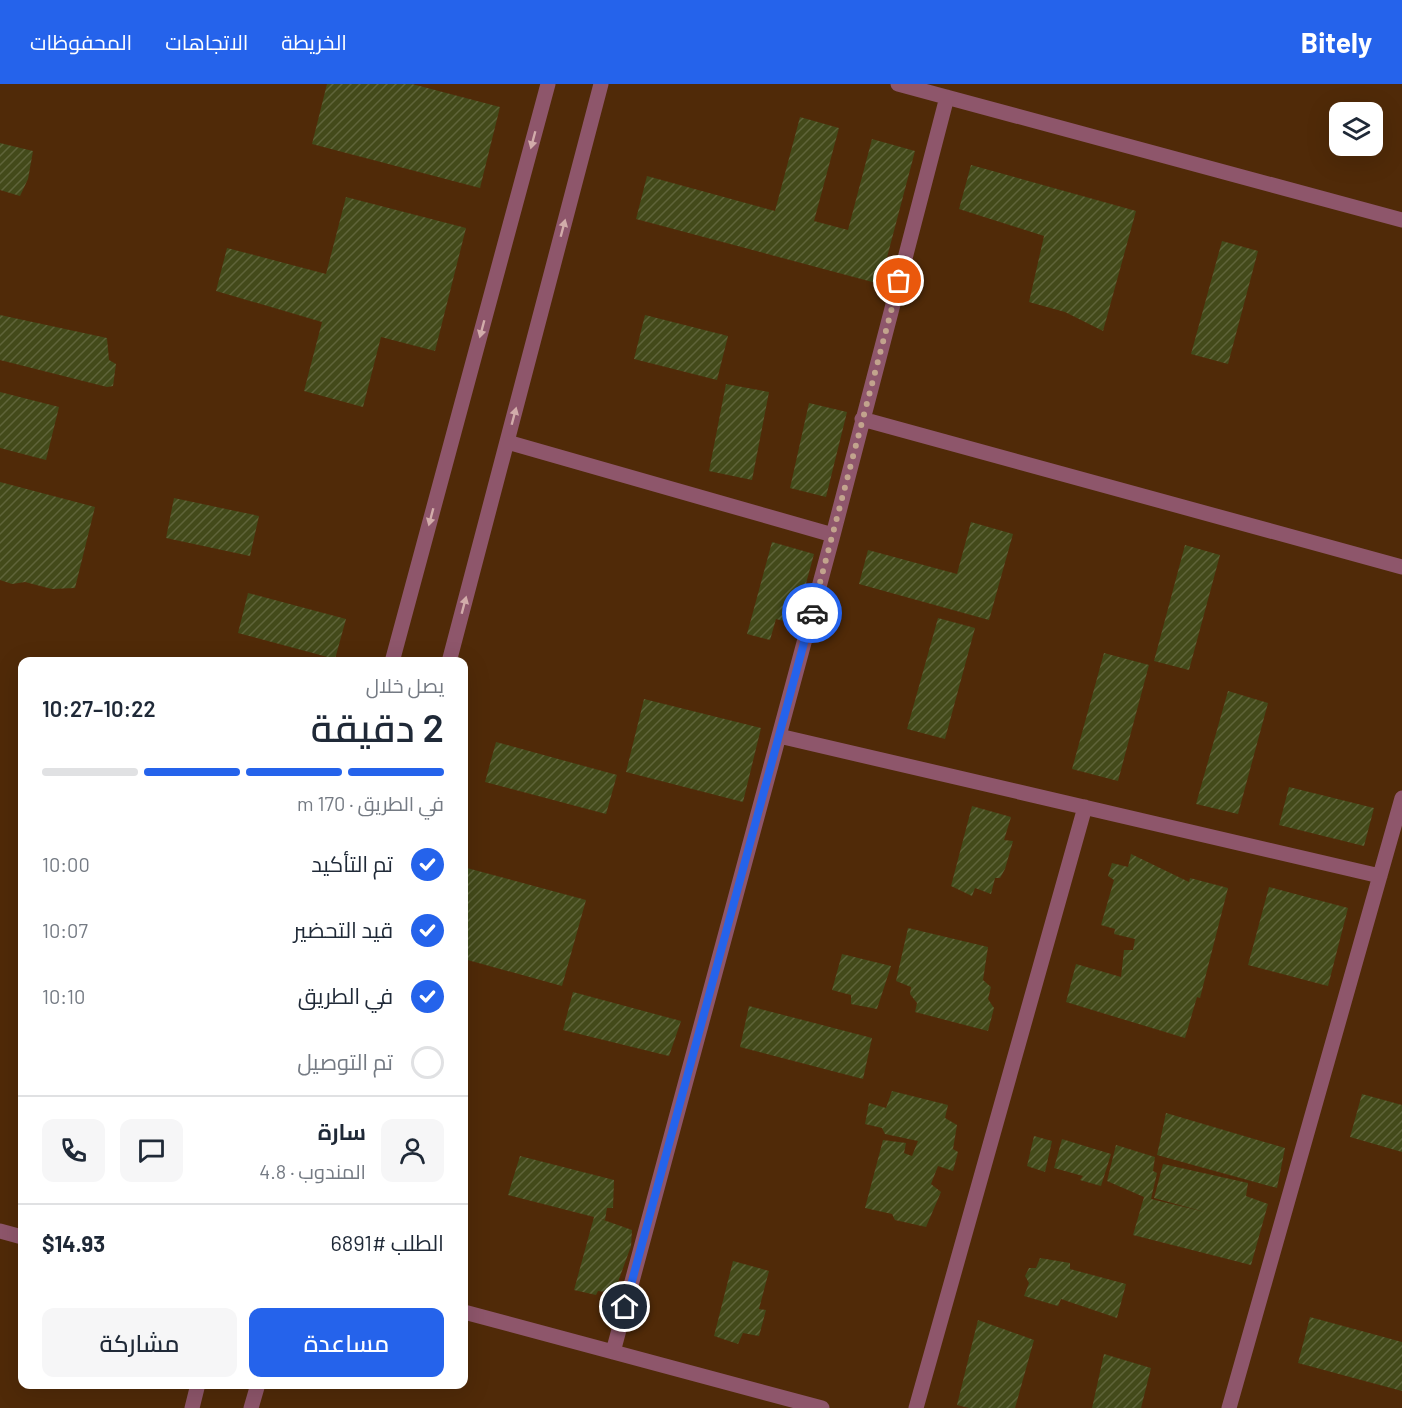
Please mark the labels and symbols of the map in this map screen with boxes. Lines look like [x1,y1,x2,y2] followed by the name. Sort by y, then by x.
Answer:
[528,132,537,150] one-way arrow
[559,219,569,237] one-way arrow
[873,255,924,306] pin
[477,320,486,338] one-way arrow
[509,407,519,426] one-way arrow
[426,508,436,526] one-way arrow
[782,583,842,643] courier
[460,596,469,614] one-way arrow
[599,1281,650,1332] pin

